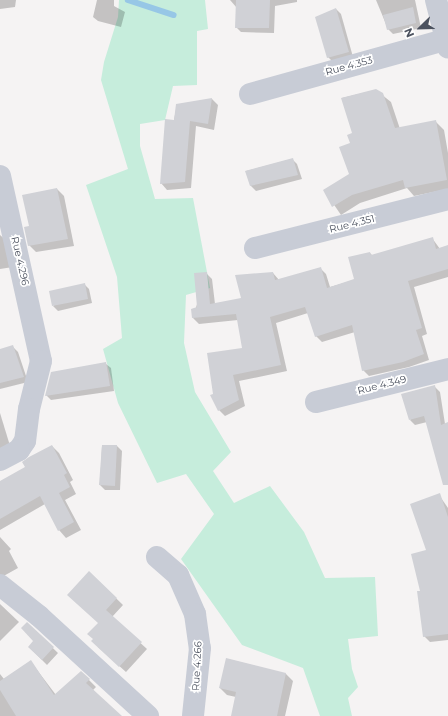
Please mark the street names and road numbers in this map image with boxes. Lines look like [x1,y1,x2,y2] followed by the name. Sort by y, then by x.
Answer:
[324,54,374,78] street label: Rue 4.353
[328,213,376,235] street label: Rue 4.351
[9,236,31,286] street label: Rue 4.296
[356,373,408,397] street label: Rue 4.349
[190,641,204,691] street label: Rue 4.266

